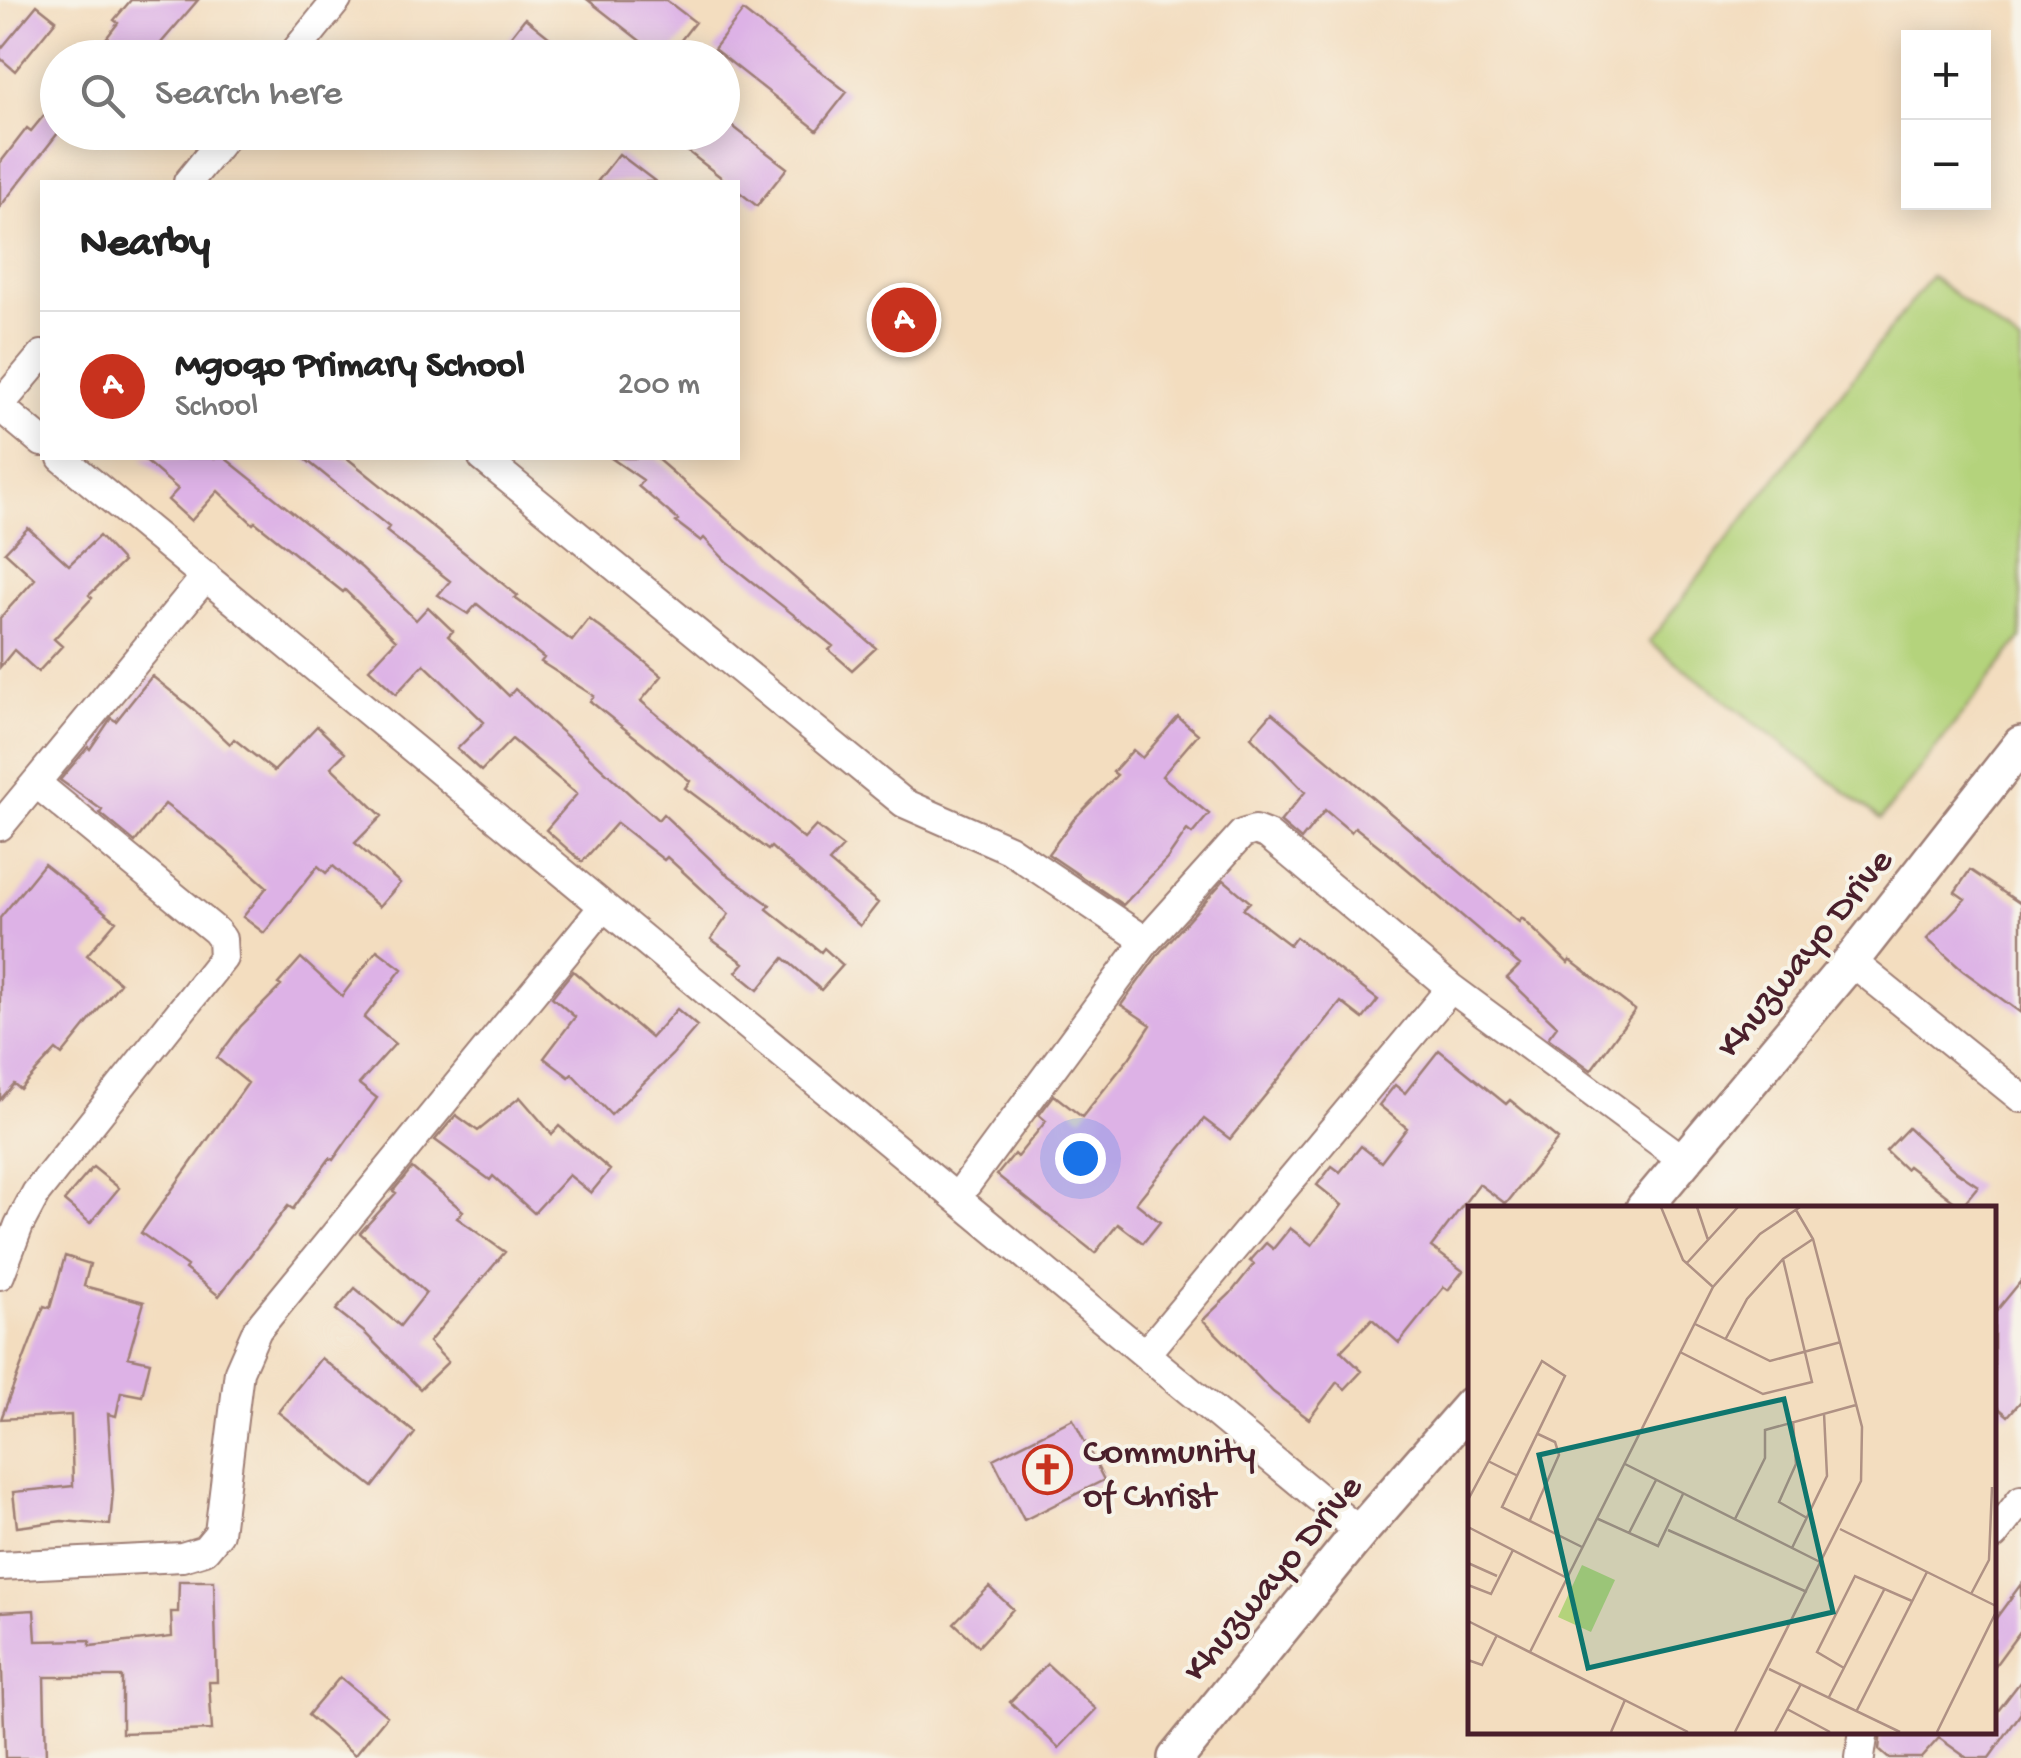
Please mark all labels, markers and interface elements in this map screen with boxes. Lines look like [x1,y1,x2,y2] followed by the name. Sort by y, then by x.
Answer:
[1901,30,1991,210] map controls
[1901,30,1991,120] button: +
[40,40,740,150] search box
[75,68,130,123] icon: search
[155,73,342,117] text: Search here
[1901,120,1991,210] button: −
[80,221,210,270] text: Nearby
[872,282,936,358] pin: A
[175,345,525,389] text: Mgoqo Primary School
[103,367,122,405] text: A
[618,367,700,405] text: 200 m
[175,389,258,427] text: School
[1709,841,1905,1068] street label: Khuzwayo Drive
[1055,1133,1106,1184] your location
[1468,1206,1996,1733] inset map
[1083,1432,1256,1520] place label: Community of Christ
[1022,1444,1074,1496] church icon: Community of Christ
[1175,1467,1374,1692] street label: Khuzwayo Drive

